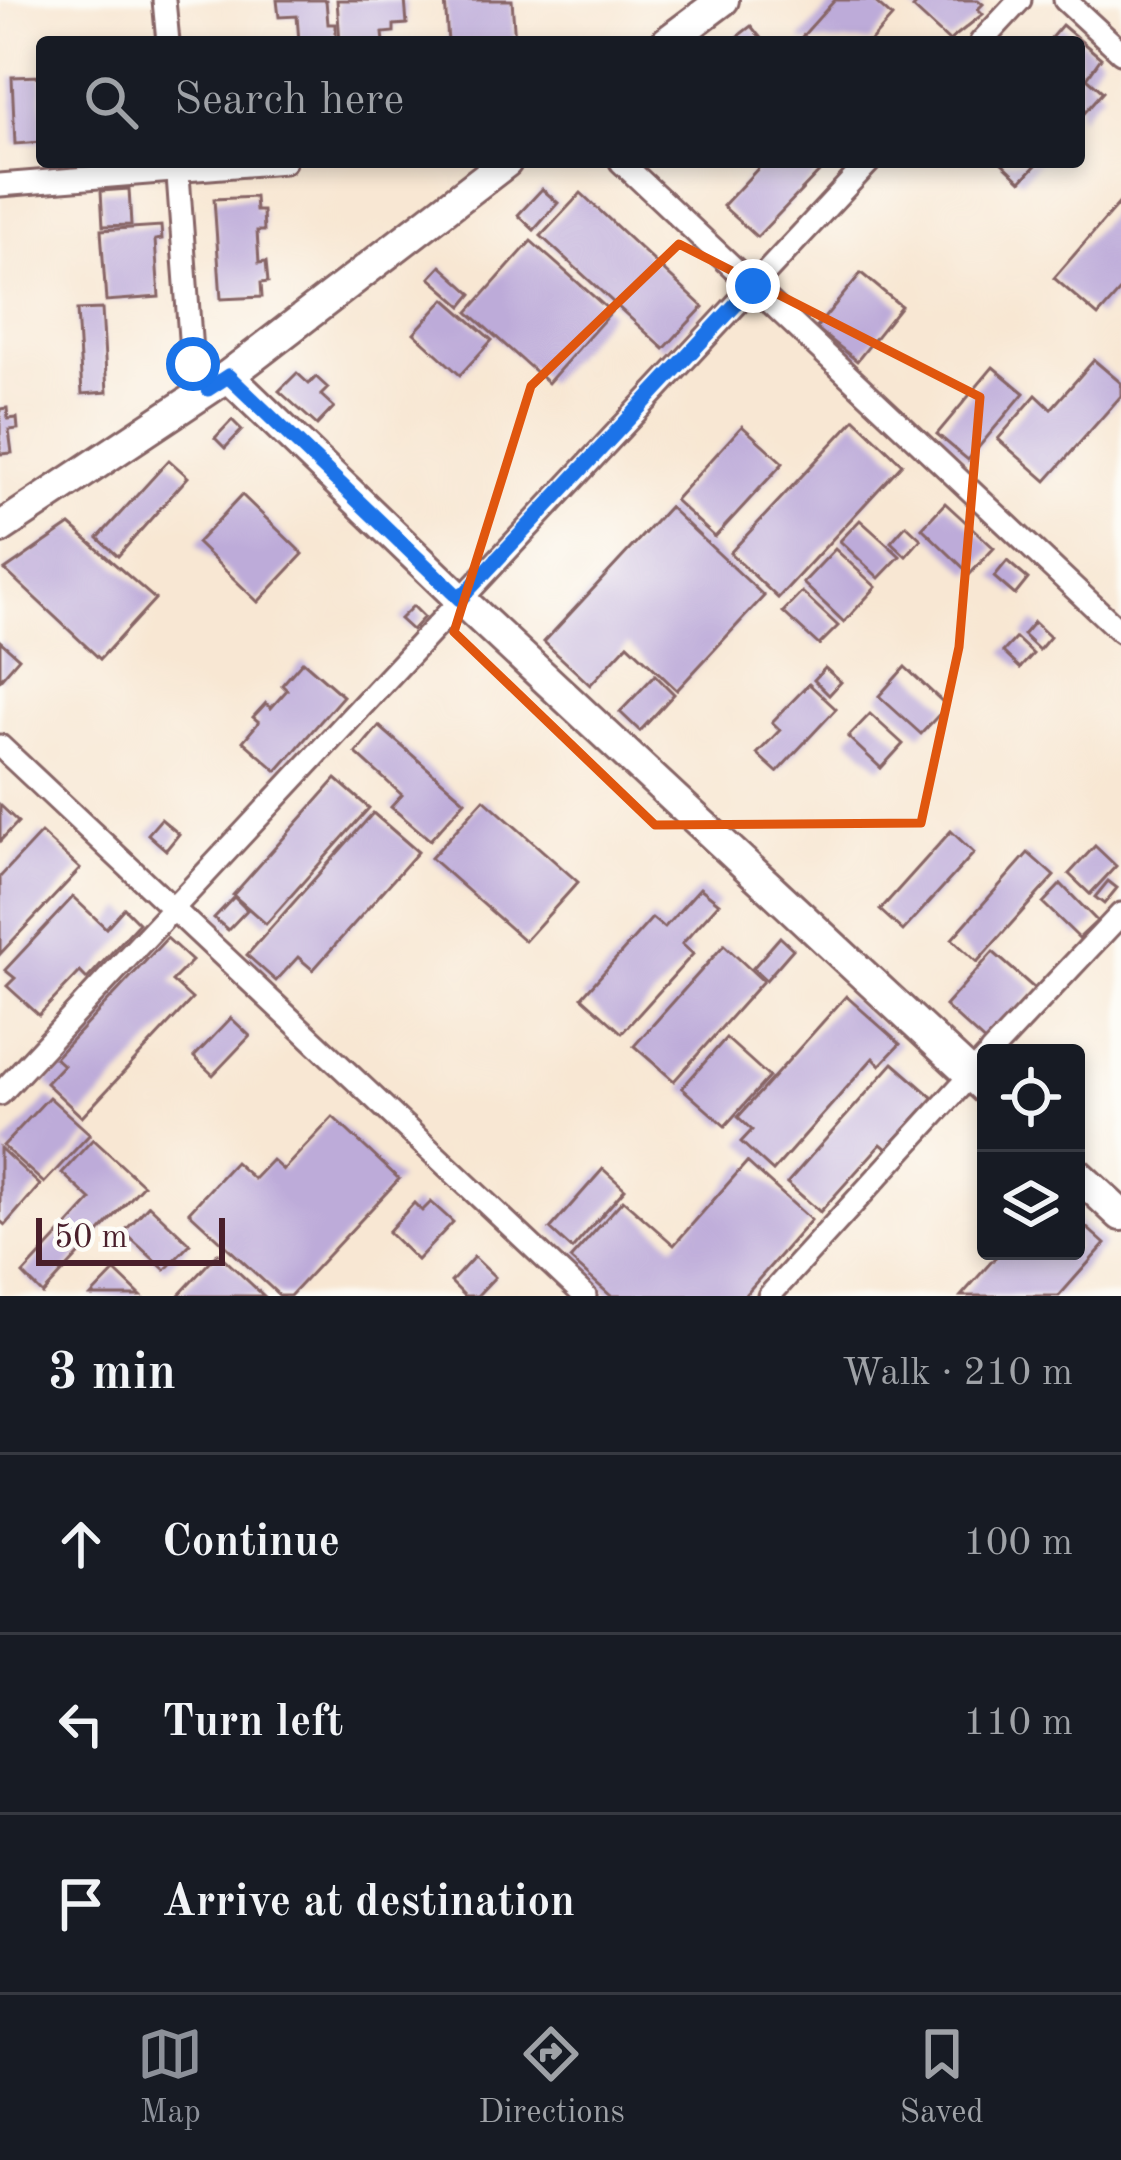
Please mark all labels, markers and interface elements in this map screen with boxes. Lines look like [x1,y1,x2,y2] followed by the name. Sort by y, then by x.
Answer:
[36,36,1085,168] search box
[78,69,144,135] icon: search
[174,79,404,124] text: Search here
[726,259,780,313] route end
[166,337,220,391] route start
[977,1044,1085,1260] map controls
[977,1044,1085,1152] button: locate
[977,1152,1085,1260] button: layers
[36,1212,225,1265] scale bar
[54,1222,128,1255] text: 50 m
[48,1349,176,1400] text: 3 min
[842,1354,1073,1393] text: Walk · 210 m
[48,1511,114,1577] icon: ahead
[162,1521,340,1566] text: Continue
[963,1524,1073,1563] text: 100 m
[48,1691,114,1757] icon: left
[162,1701,343,1746] text: Turn left
[963,1704,1073,1743] text: 110 m
[48,1871,114,1937] icon: arrive
[162,1881,575,1926] text: Arrive at destination
[137,2021,203,2134] tab: Map
[478,2021,625,2134] tab: Directions
[900,2021,984,2134] tab: Saved

